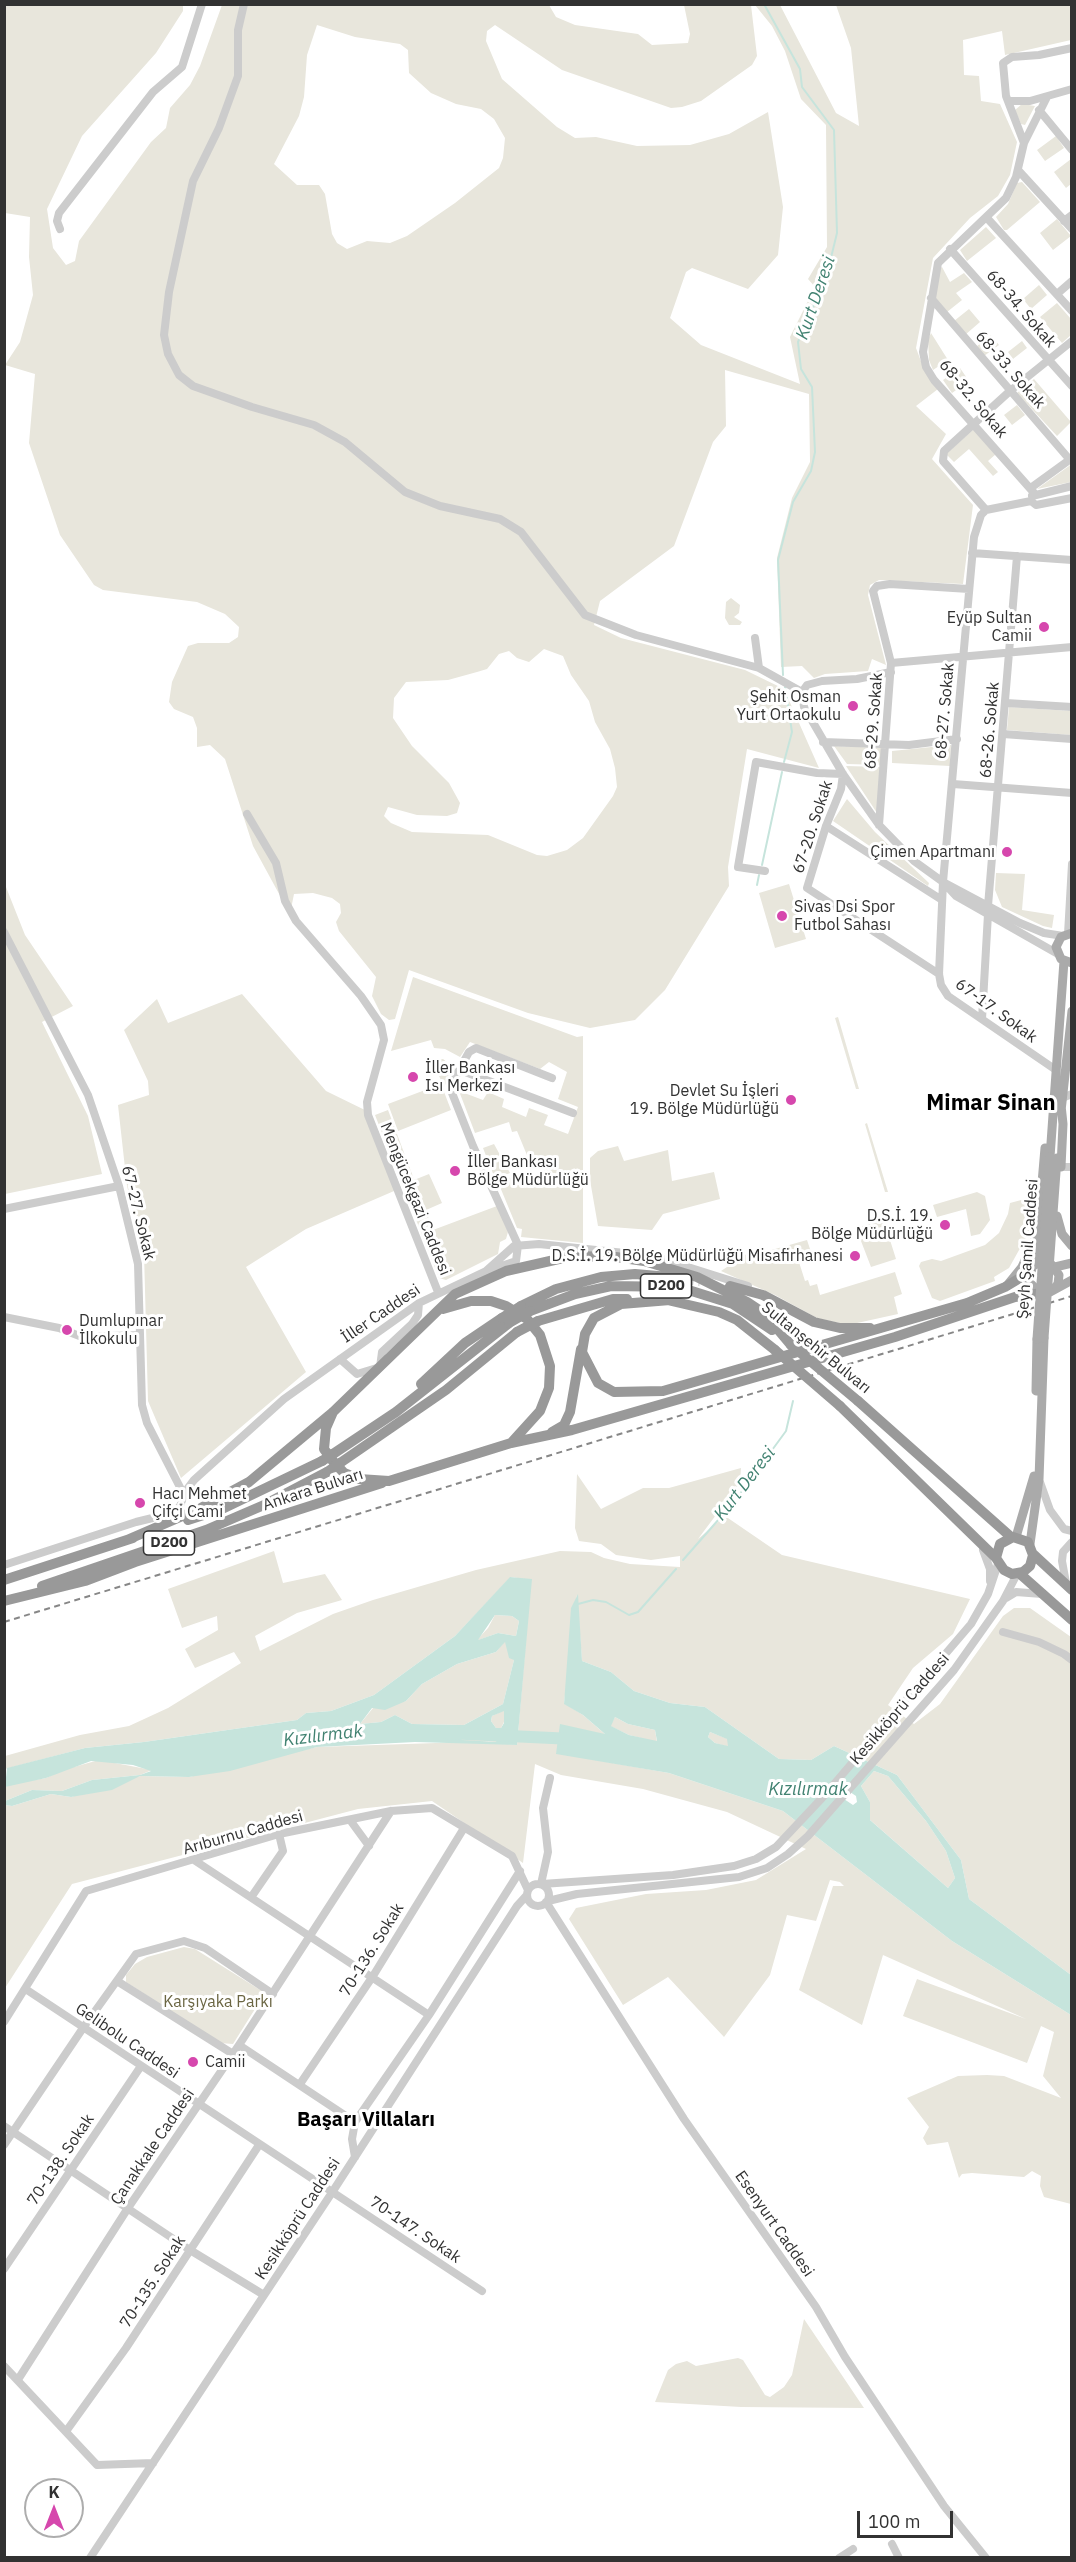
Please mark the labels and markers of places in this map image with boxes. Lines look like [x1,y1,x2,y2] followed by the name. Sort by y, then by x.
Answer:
[947,608,1032,646] place label: Eyüp Sultan Camii
[1037,620,1051,634] marker: Eyüp Sultan Camii
[736,687,841,725] place label: Şehit Osman Yurt Ortaokulu
[846,699,860,713] marker: Şehit Osman Yurt Ortaokulu
[870,842,995,862] place label: Çimen Apartmanı
[1000,845,1014,859] marker: Çimen Apartmanı
[794,897,895,935] place label: Sivas Dsi Spor Futbol Sahası
[775,909,789,923] marker: Sivas Dsi Spor Futbol Sahası
[425,1058,515,1096] place label: İller Bankası Isı Merkezi
[406,1070,420,1084] marker: İller Bankası Isı Merkezi
[630,1081,779,1119] place label: Devlet Su İşleri 19. Bölge Müdürlüğü
[784,1093,798,1107] marker: Devlet Su İşleri 19. Bölge Müdürlüğü
[467,1152,589,1190] place label: İller Bankası Bölge Müdürlüğü
[448,1164,462,1178] marker: İller Bankası Bölge Müdürlüğü
[811,1206,933,1244] place label: D.S.İ. 19. Bölge Müdürlüğü
[938,1218,952,1232] marker: D.S.İ. 19. Bölge Müdürlüğü
[552,1246,843,1266] place label: D.S.İ. 19. Bölge Müdürlüğü Misafirhanesi
[848,1249,862,1263] marker: D.S.İ. 19. Bölge Müdürlüğü Misafirhanesi
[79,1311,163,1349] place label: Dumlupınar İlkokulu
[60,1323,74,1337] marker: Dumlupınar İlkokulu
[152,1484,247,1522] place label: Hacı Mehmet Çifçi Cami
[133,1496,147,1510] marker: Hacı Mehmet Çifçi Cami
[205,2052,245,2072] place label: Camii
[186,2055,200,2069] marker: Camii

